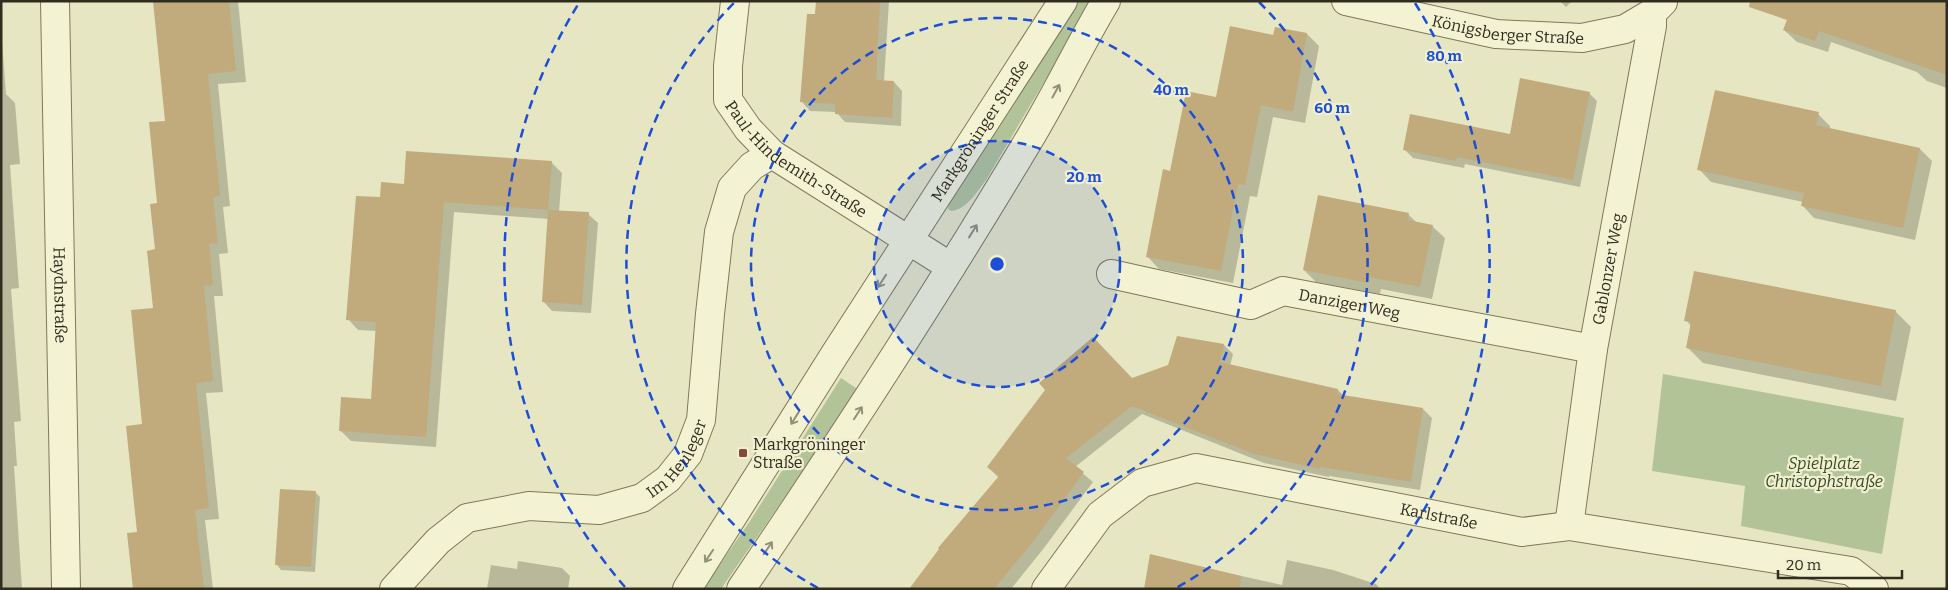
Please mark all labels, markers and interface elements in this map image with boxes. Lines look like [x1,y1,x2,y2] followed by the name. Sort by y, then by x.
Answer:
[1430,11,1584,48] street label: Königsberger Straße
[1426,47,1462,65] text: 80 m
[927,56,1032,205] street label: Markgröninger Straße
[1153,81,1190,99] text: 40 m
[1051,85,1061,99] one-way arrow
[722,97,871,221] street label: Paul-Hindemith-Straße
[1314,99,1350,117] text: 60 m
[1067,168,1102,186] text: 20 m
[1588,211,1627,326] street label: Gablonzer Weg
[968,225,978,239] one-way arrow
[50,247,71,343] street label: Haydnstraße
[988,255,1006,273] centre of rings
[877,274,887,288] one-way arrow
[1297,285,1402,322] street label: Danziger Weg
[853,406,863,420] one-way arrow
[790,411,800,425] one-way arrow
[642,417,710,501] street label: Im Heuleger
[753,435,865,472] place label: Markgröninger Straße
[737,447,749,459] marker: Markgröninger Straße
[1765,454,1883,491] park label: Spielplatz Christophstraße
[1398,499,1479,533] street label: Karlstraße
[763,542,773,556] one-way arrow
[1778,548,1902,580] scale bar
[704,549,714,563] one-way arrow
[1786,556,1822,574] text: 20 m

